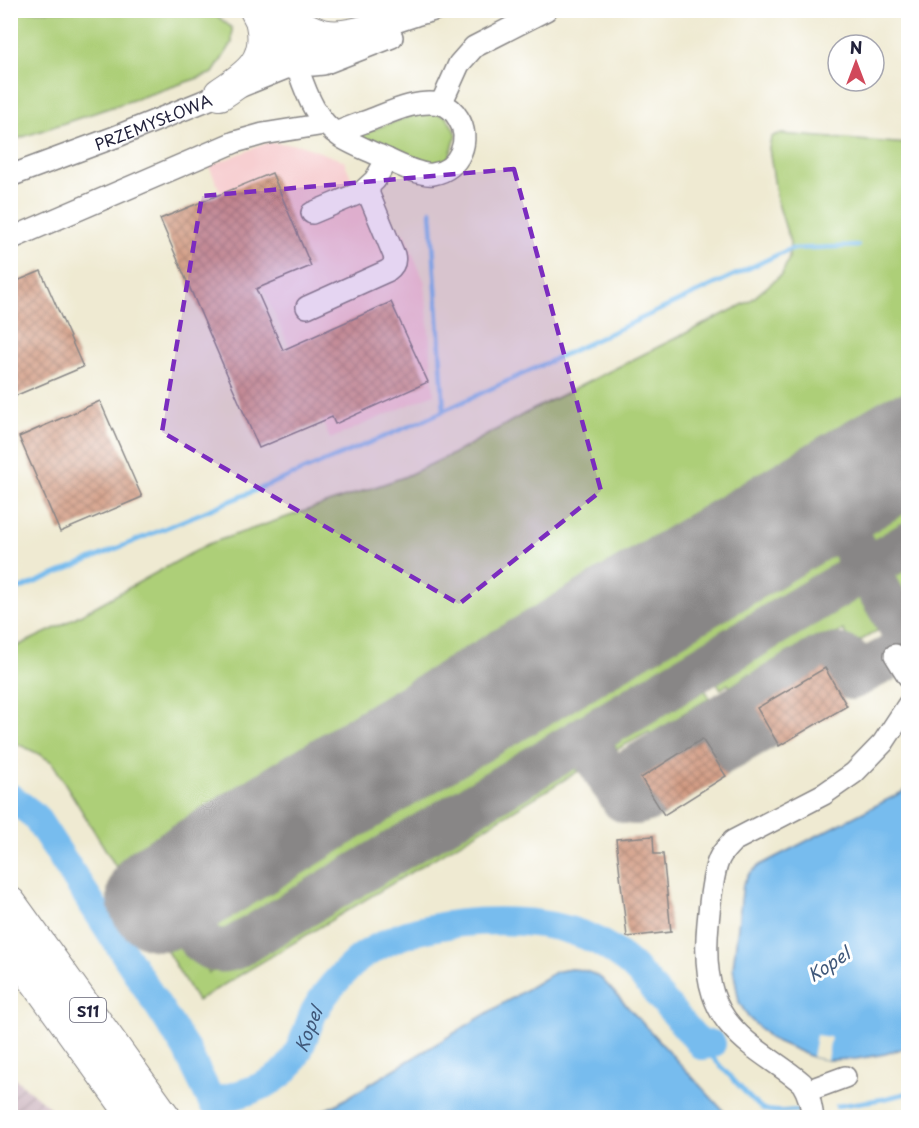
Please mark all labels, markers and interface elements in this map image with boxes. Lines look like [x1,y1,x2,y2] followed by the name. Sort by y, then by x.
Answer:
[826,33,886,93] north arrow
[850,35,862,59] text: N
[91,87,215,156] street label: PRZEMYSŁOWA
[801,938,857,988] water label: Kopel
[70,998,106,1022] road number: S11
[286,998,330,1056] water label: Kopel

